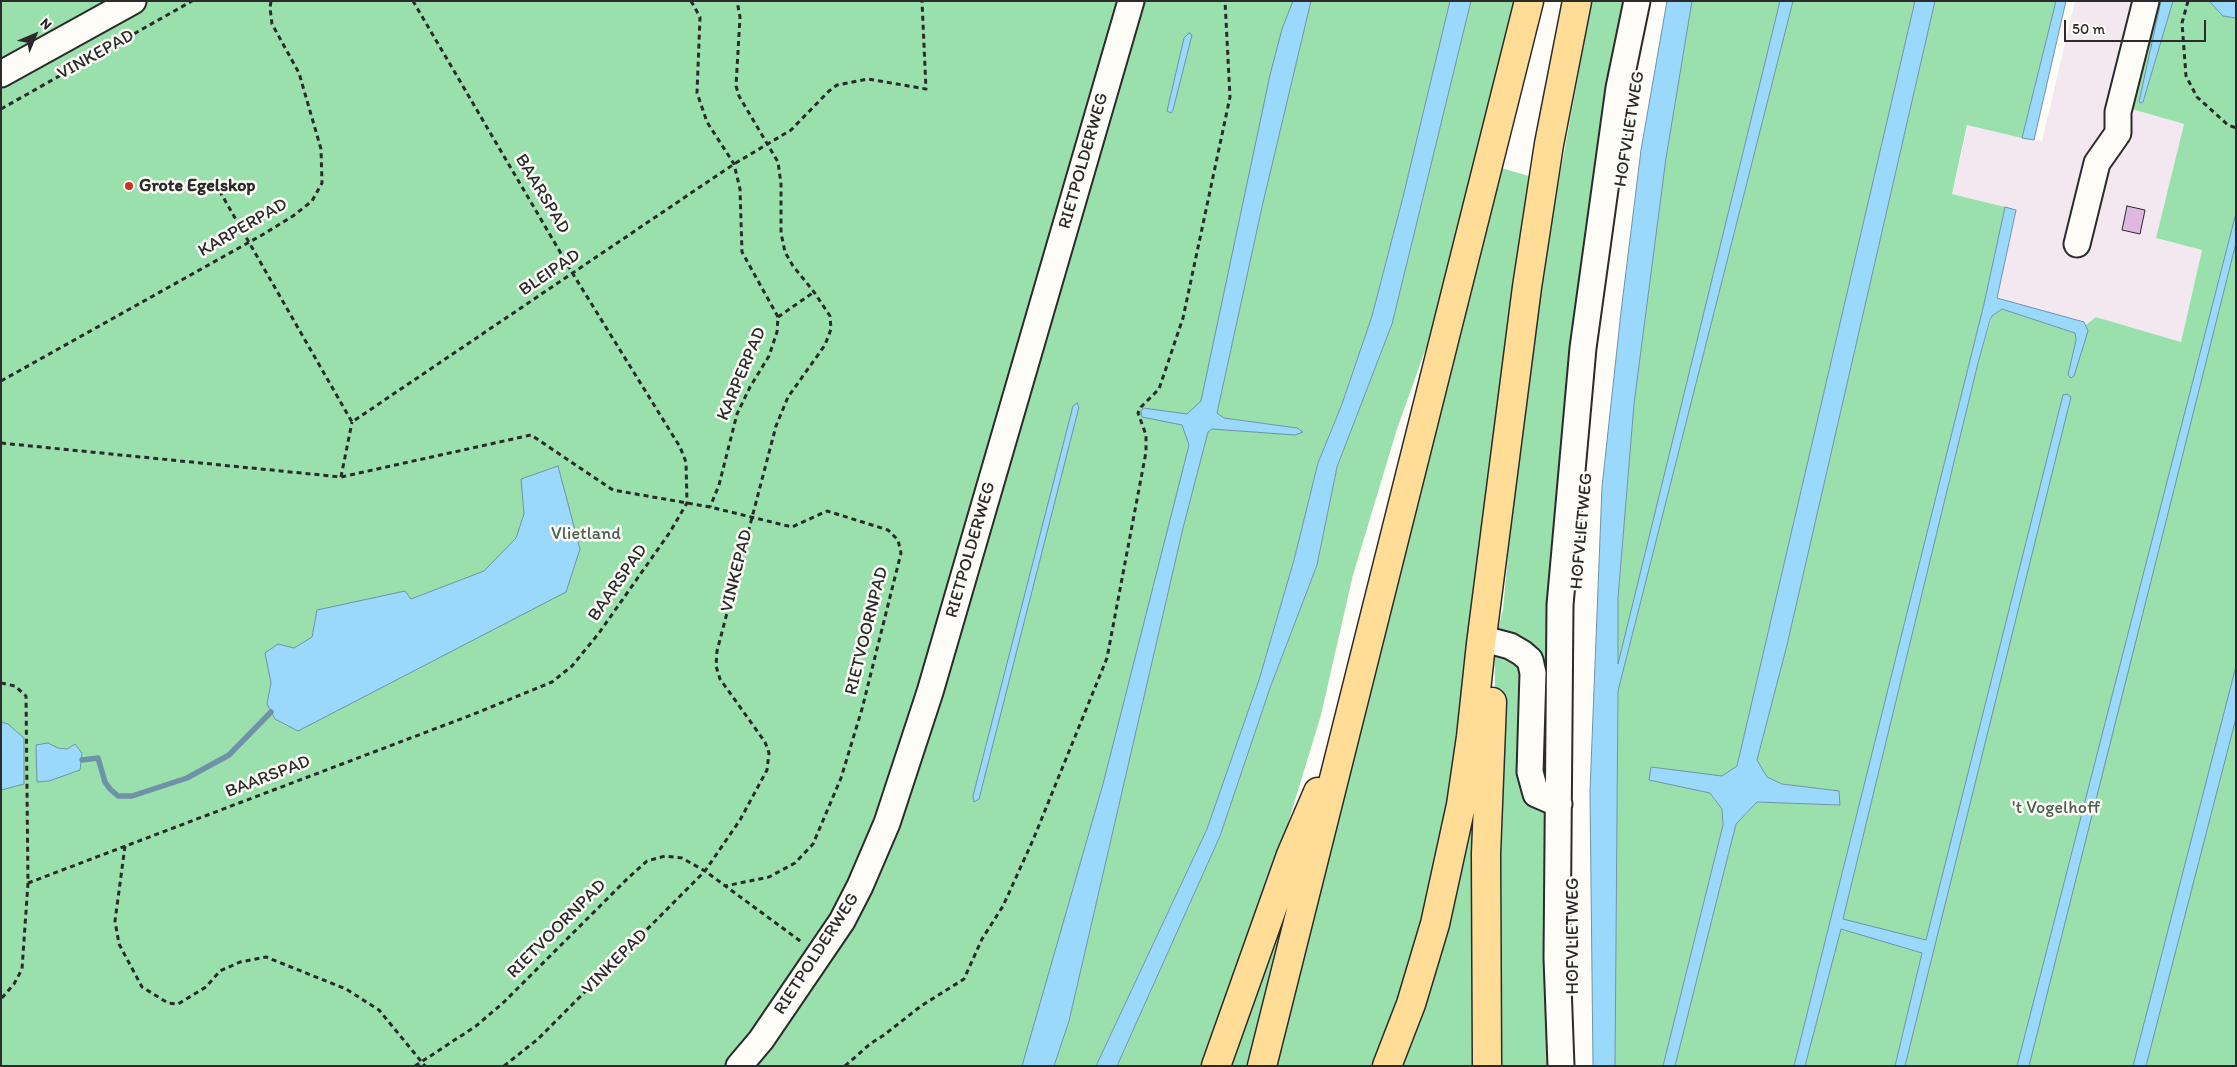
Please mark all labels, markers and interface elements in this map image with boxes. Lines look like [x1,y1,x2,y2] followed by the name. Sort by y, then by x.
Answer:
[10,10,60,60] north arrow
[2067,10,2210,42] scale bar
[37,15,55,33] text: N
[2072,20,2105,38] text: 50 m
[54,25,138,85] street label: VINKEPAD
[1610,70,1650,188] street label: HOFVLIETWEG
[1054,90,1114,232] street label: RIETPOLDERWEG
[510,150,574,238] street label: BAARSPAD
[139,175,255,197] place label: Grote Egelskop
[123,180,135,192] marker: Grote Egelskop
[195,194,291,262] street label: KARPERPAD
[515,245,585,301] street label: BLEIPAD
[713,324,771,424] street label: KARPERPAD
[1566,472,1598,590] street label: HOFVLIETWEG
[941,479,1001,621] street label: RIETPOLDERWEG
[551,523,621,545] park label: Vlietland
[716,528,758,614] street label: VINKEPAD
[584,540,652,626] street label: BAARSPAD
[841,565,893,697] street label: RIETVOORNPAD
[223,751,313,803] street label: BAARSPAD
[2012,797,2100,819] park label: 't Vogelhoff
[503,875,611,983] street label: RIETVOORNPAD
[1562,877,1584,995] street label: HOFVLIETWEG
[770,889,864,1019] street label: RIETPOLDERWEG
[578,925,652,999] street label: VINKEPAD

